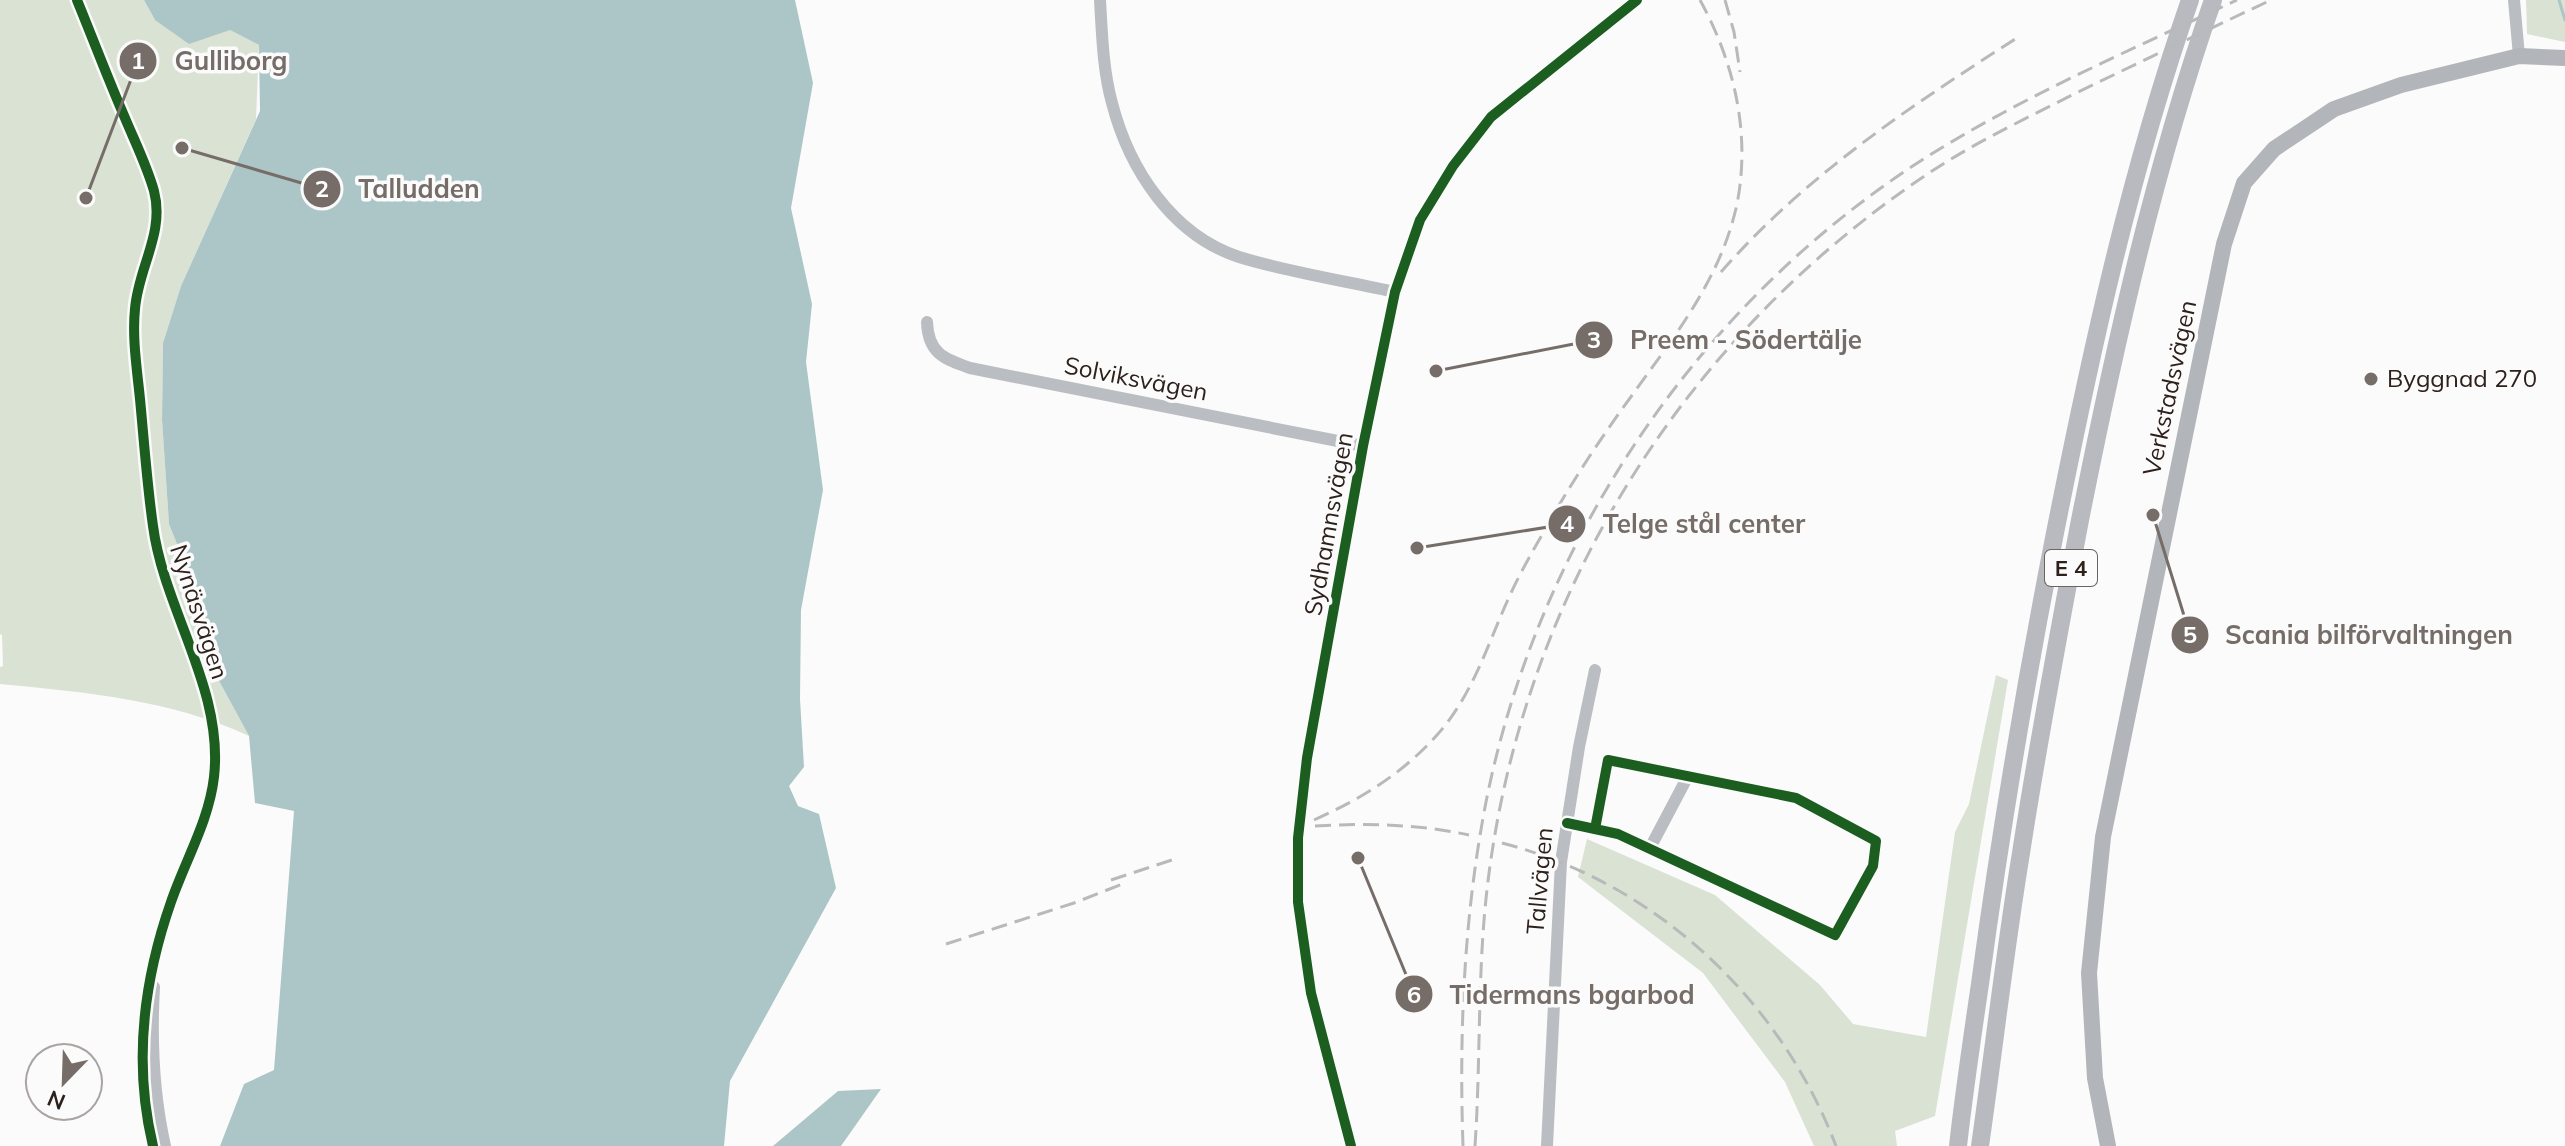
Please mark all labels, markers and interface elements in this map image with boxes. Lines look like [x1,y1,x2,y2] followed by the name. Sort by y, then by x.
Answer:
[118,36,303,86] callout: Gulliborg
[175,44,287,77] text: Gulliborg
[131,45,145,75] text: 1
[302,164,496,214] callout: Talludden
[358,172,480,205] text: Talludden
[315,173,329,203] text: 2
[2136,297,2202,478] street label: Verkstadsvägen
[1574,315,1878,365] callout: Preem - Södertälje
[1630,323,1862,356] text: Preem - Södertälje
[1587,324,1601,354] text: 3
[1062,349,1210,407] street label: Solviksvägen
[2387,363,2537,393] place label: Byggnad 270
[2362,370,2380,388] marker: Byggnad 270
[1297,430,1359,618] street label: Sydhamnsvägen
[1547,499,1822,549] callout: Telge stål center
[1603,507,1806,540] text: Telge stål center
[1560,508,1574,538] text: 4
[164,541,236,683] street label: Nynäsvägen
[2045,550,2097,586] road number: E 4
[2170,610,2529,660] callout: Scania bilförvaltningen
[2225,618,2513,651] text: Scania bilförvaltningen
[2183,619,2197,649] text: 5
[1519,826,1559,936] street label: Tallvägen
[1394,969,1711,1019] callout: Tidermans bgarbod
[1449,978,1695,1011] text: Tidermans bgarbod
[1407,979,1421,1009] text: 6
[24,1042,104,1122] north arrow
[43,1084,69,1117] text: N

